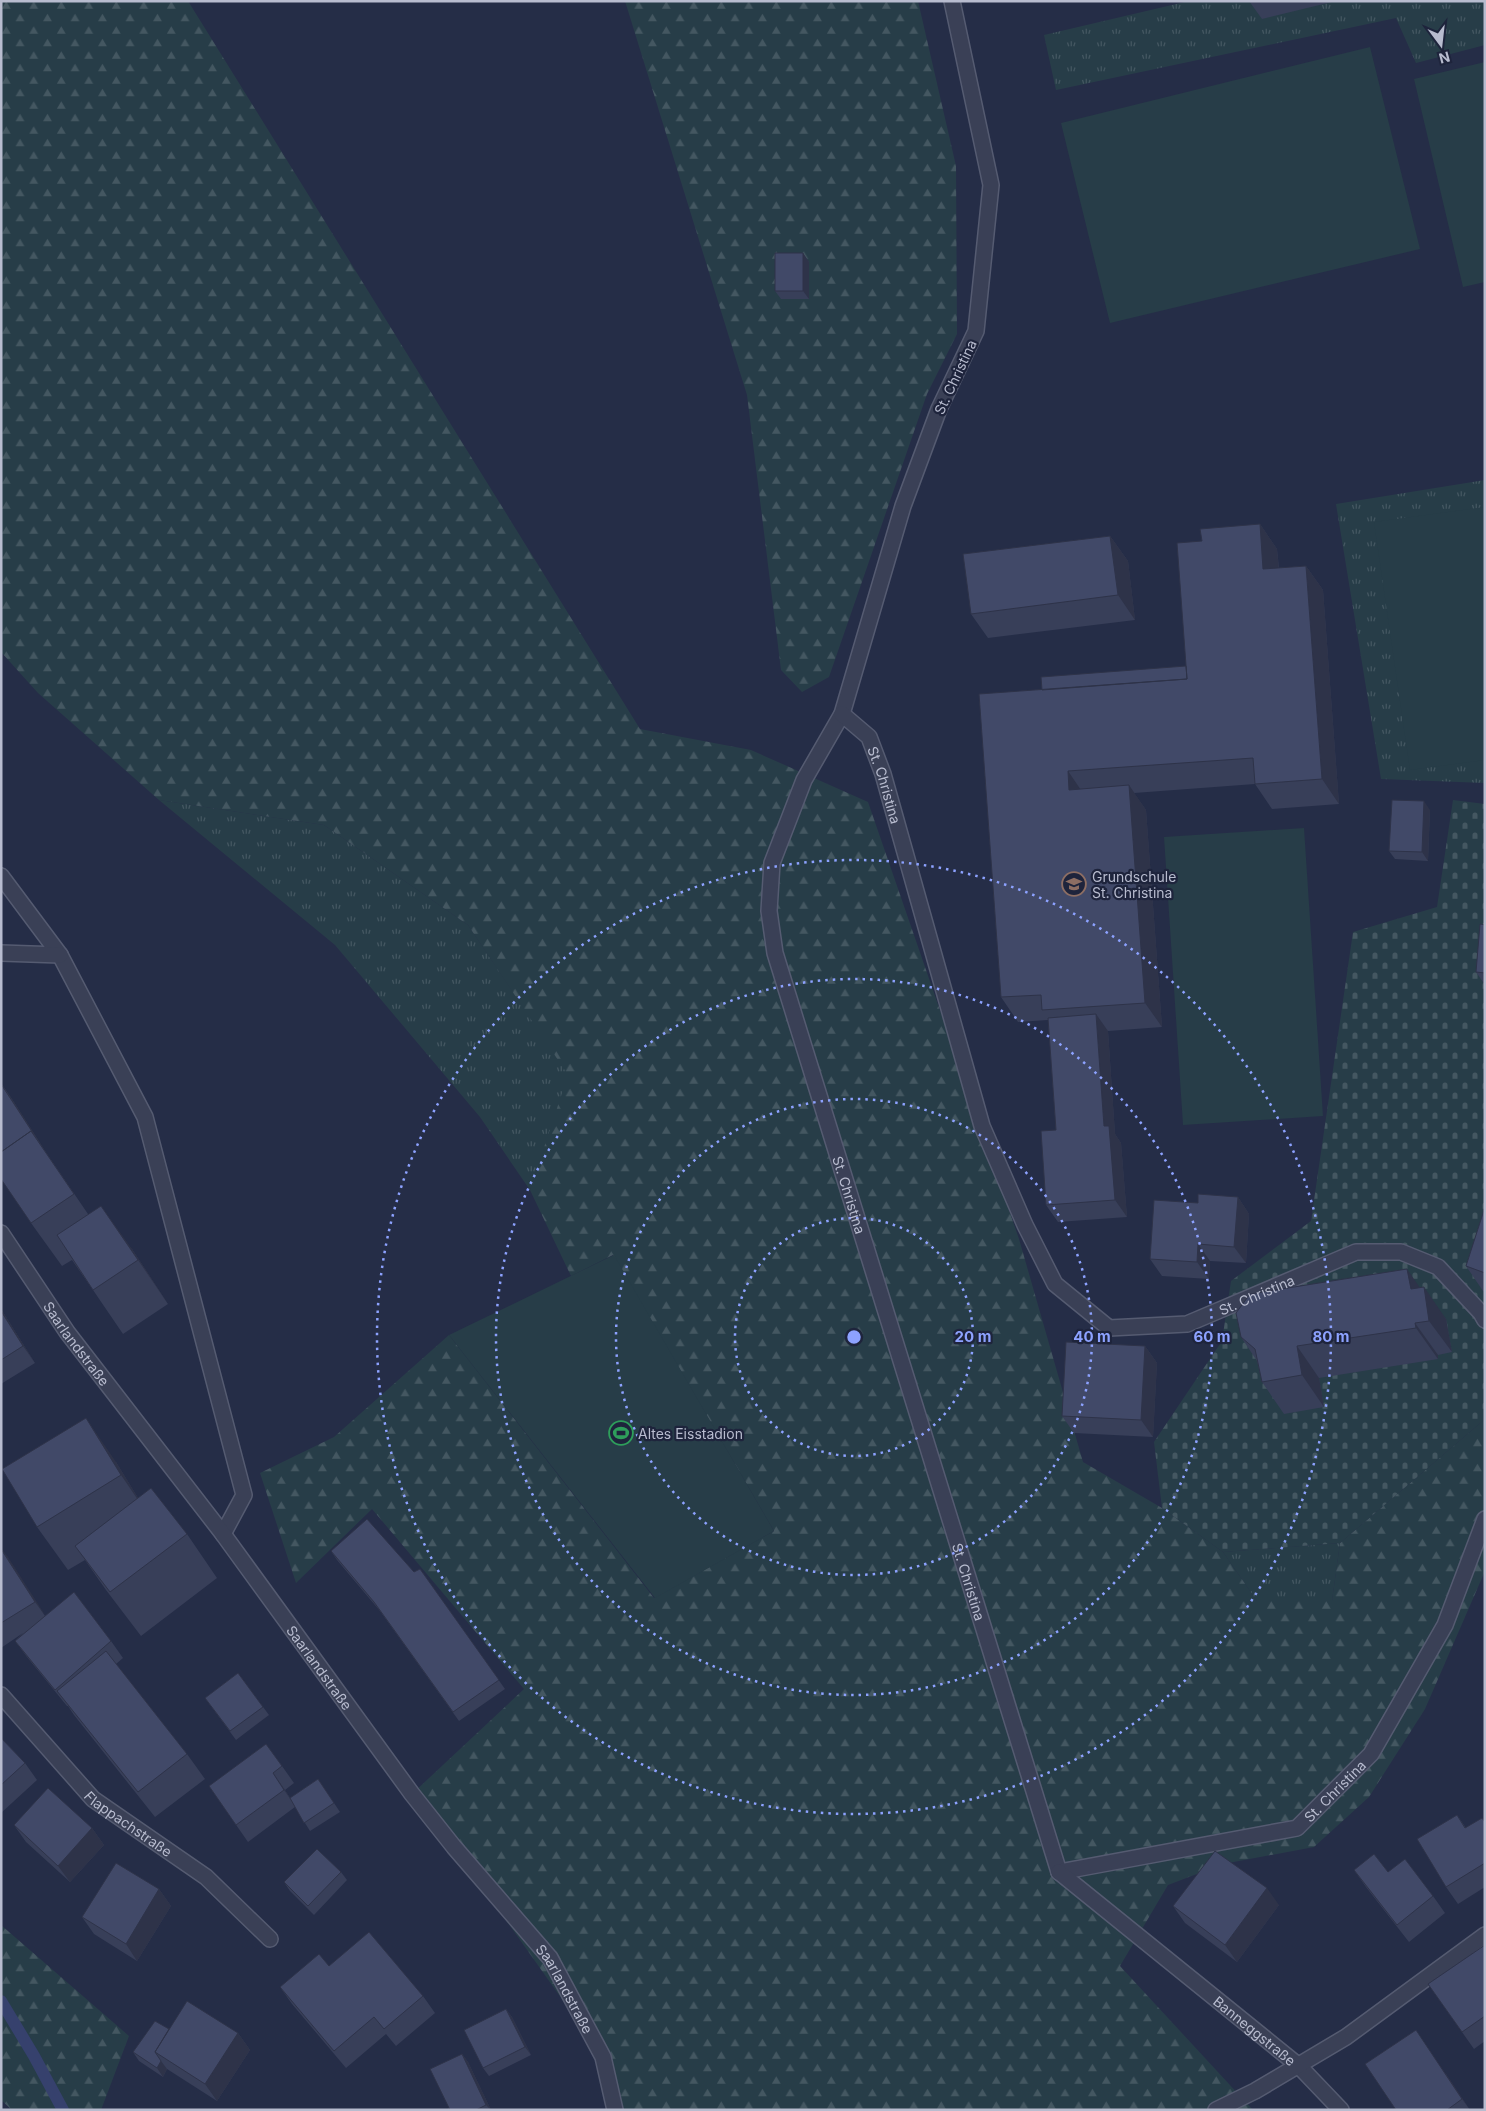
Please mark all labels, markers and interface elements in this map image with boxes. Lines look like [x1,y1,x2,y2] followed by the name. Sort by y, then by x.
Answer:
[1416,20,1466,70] north arrow
[1437,48,1452,68] text: N
[930,337,980,417] street label: St. Christina
[865,744,905,826] street label: St. Christina
[1092,868,1176,901] place label: Grundschule St. Christina
[1061,871,1087,897] school or university icon: Grundschule St. Christina
[830,1154,870,1236] street label: St. Christina
[1216,1271,1297,1318] street label: St. Christina
[40,1298,114,1389] street label: Saarlandstraße
[955,1327,991,1346] text: 20 m
[1073,1327,1111,1346] text: 40 m
[1193,1327,1231,1346] text: 60 m
[1312,1327,1350,1346] text: 80 m
[845,1328,863,1346] centre of rings
[608,1420,634,1446] sports icon: Altes Eisstadion
[638,1425,743,1442] place label: Altes Eisstadion
[949,1541,989,1623] street label: St. Christina
[284,1622,356,1713] street label: Saarlandstraße
[1300,1756,1369,1825] street label: St. Christina
[81,1787,176,1860] street label: Flappachstraße
[533,1940,597,2036] street label: Saarlandstraße
[1210,1992,1300,2069] street label: Banneggstraße

